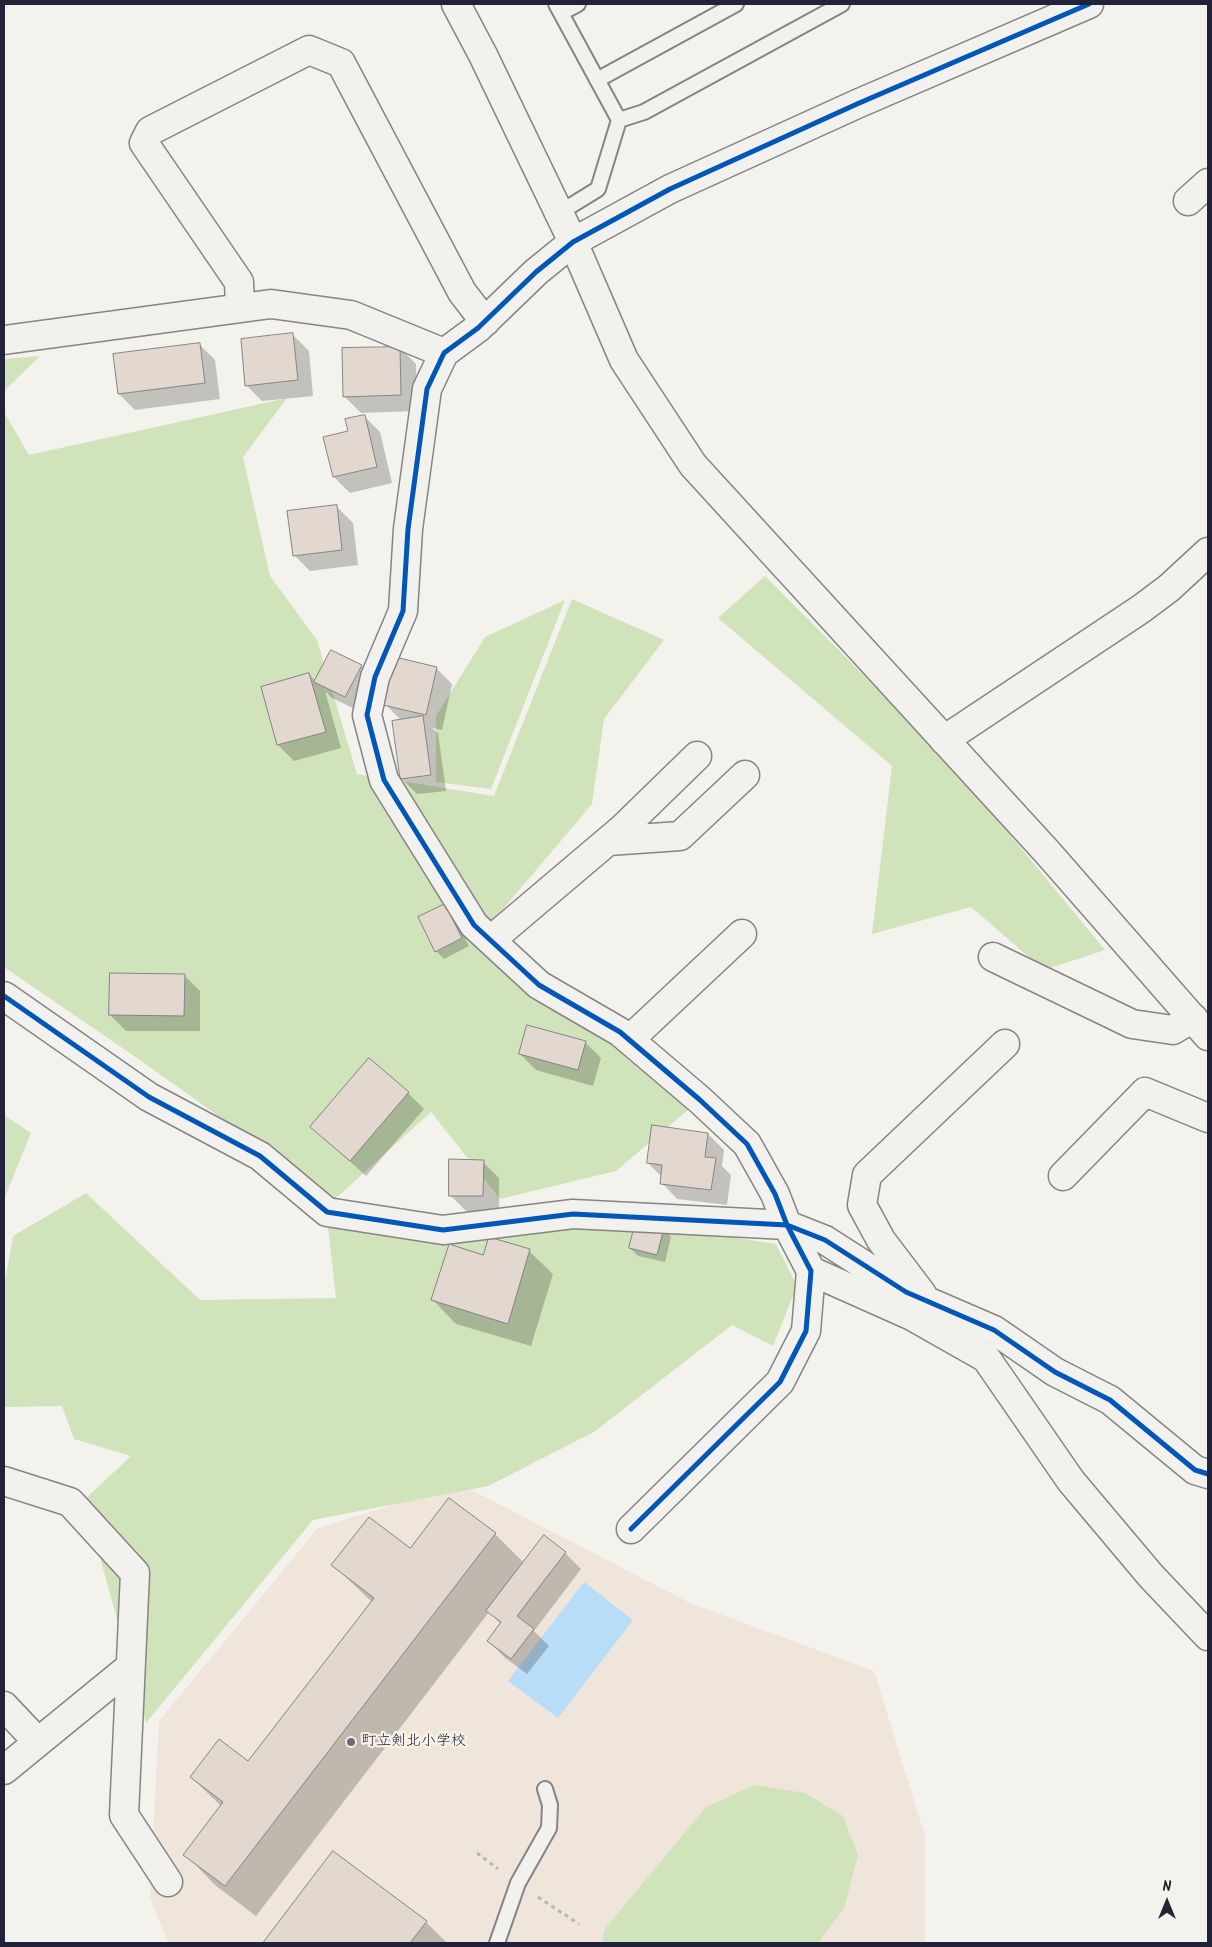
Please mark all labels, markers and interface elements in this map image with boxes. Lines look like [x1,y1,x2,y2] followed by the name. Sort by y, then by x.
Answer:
[361,1733,466,1751] place label: 町立剣北小学校
[345,1736,357,1748] marker: 町立剣北小学校
[1163,1876,1171,1898] text: N
[1142,1877,1192,1927] north arrow

